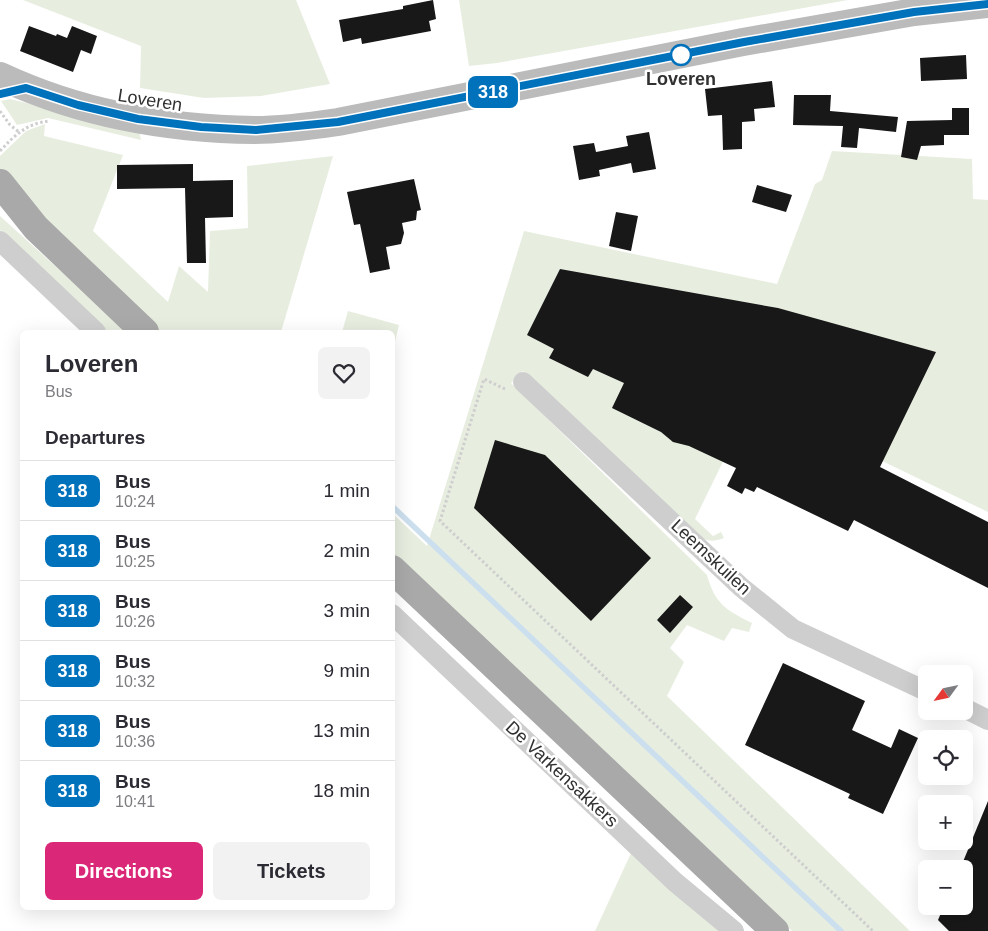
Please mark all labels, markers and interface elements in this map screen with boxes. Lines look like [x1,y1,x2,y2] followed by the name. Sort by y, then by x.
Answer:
[670,44,692,66] marker: Loveren
[646,69,716,89] place label: Loveren
[464,76,522,108] line badge: 318
[478,82,508,102] text: 318
[116,85,184,115] street label: Loveren
[318,347,370,399] button: heart
[45,350,138,377] text: Loveren
[45,383,73,400] text: Bus
[45,427,145,448] text: Departures
[115,471,151,492] text: Bus
[324,480,370,501] text: 1 min
[57,481,88,501] text: 318
[115,493,155,510] text: 10:24
[667,515,755,599] street label: Leemskuilen
[115,531,151,552] text: Bus
[324,540,370,561] text: 2 min
[57,541,88,561] text: 318
[115,553,155,570] text: 10:25
[115,591,151,612] text: Bus
[324,600,370,621] text: 3 min
[57,601,88,621] text: 318
[115,613,155,630] text: 10:26
[115,651,151,672] text: Bus
[324,660,370,681] text: 9 min
[57,661,88,681] text: 318
[918,665,972,720] north arrow
[918,665,973,915] map controls
[115,673,155,690] text: 10:32
[115,711,151,732] text: Bus
[502,717,622,831] street label: De Varkensakkers
[313,720,370,741] text: 13 min
[57,721,88,741] text: 318
[918,730,973,785] button: locate
[115,733,155,750] text: 10:36
[115,771,151,792] text: Bus
[313,780,370,801] text: 18 min
[57,781,88,801] text: 318
[115,793,155,810] text: 10:41
[918,795,973,850] button: +
[45,842,203,900] button: Directions
[213,842,370,900] button: Tickets
[918,860,973,915] button: −

